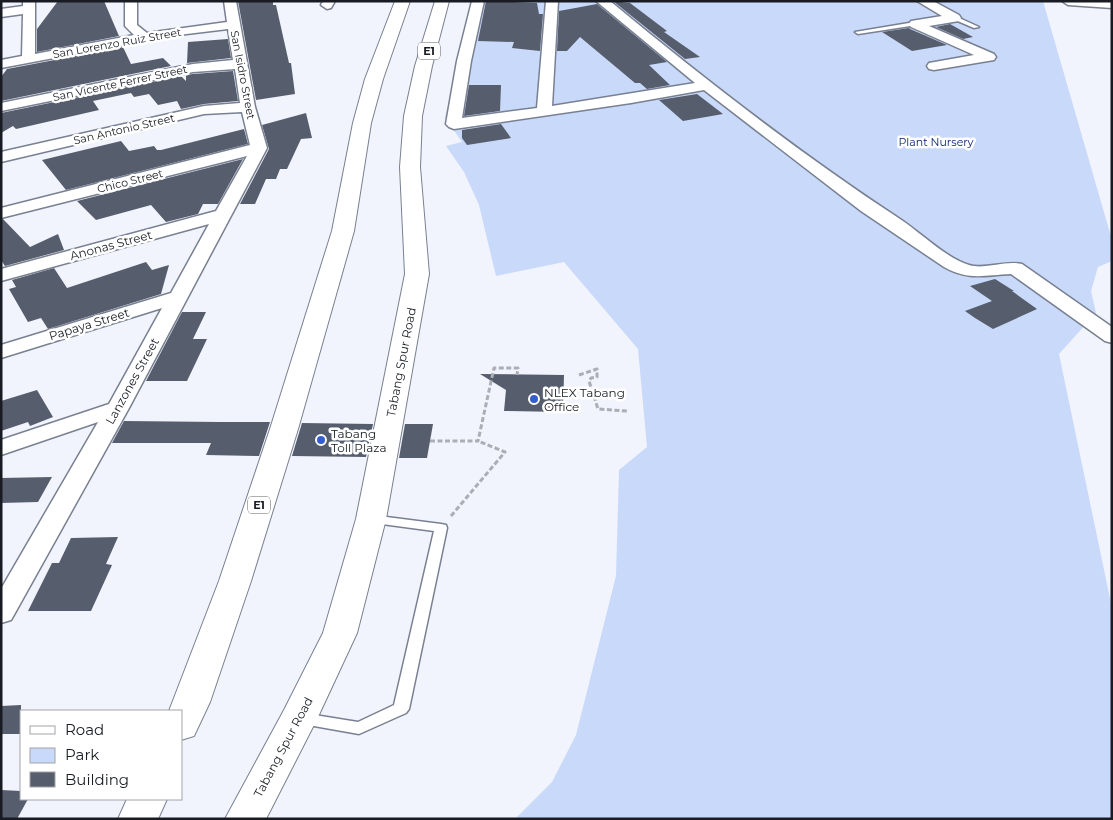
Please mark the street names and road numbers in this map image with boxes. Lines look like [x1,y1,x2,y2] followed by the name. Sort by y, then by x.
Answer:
[51,25,183,61] street label: San Lorenzo Ruiz Street
[228,29,259,121] street label: San Isidro Street
[418,42,440,59] road number: E1
[51,62,189,104] street label: San Vicente Ferrer Street
[72,110,177,147] street label: San Antonio Street
[96,166,165,196] street label: Chico Street
[68,227,154,263] street label: Anonas Street
[47,305,131,343] street label: Papaya Street
[383,306,419,418] street label: Tabang Spur Road
[102,335,162,427] street label: Lanzones Street
[248,496,270,514] road number: E1
[250,694,316,800] street label: Tabang Spur Road

